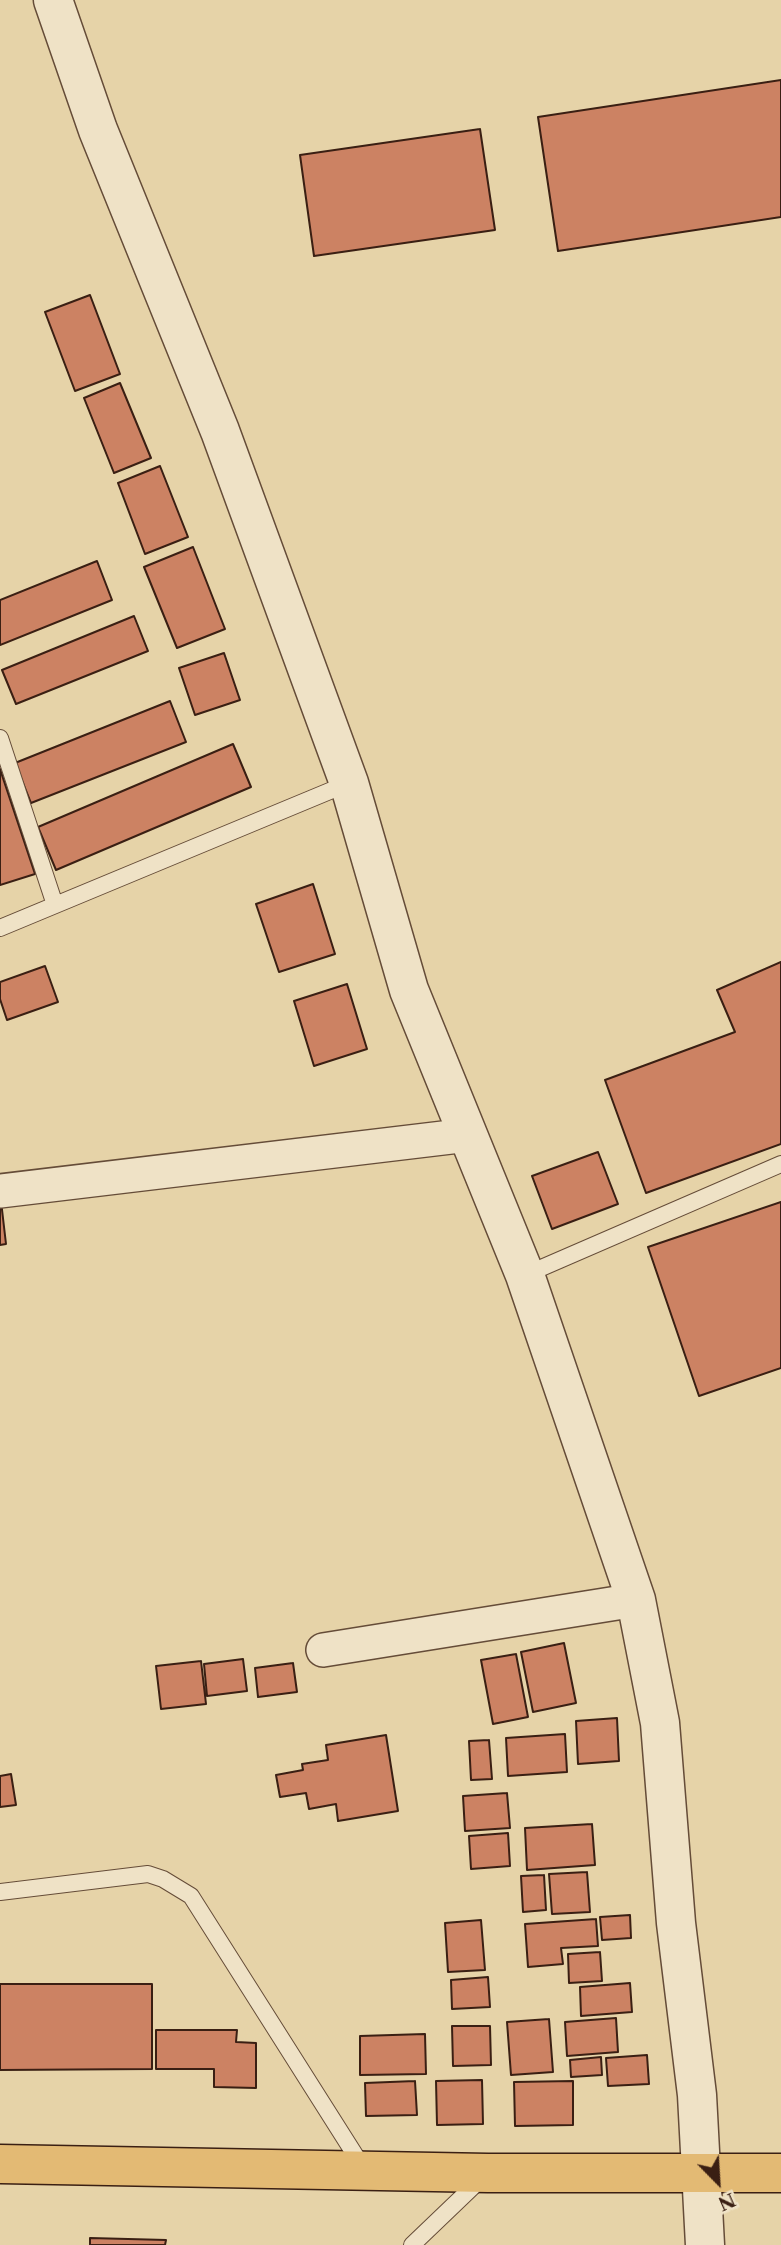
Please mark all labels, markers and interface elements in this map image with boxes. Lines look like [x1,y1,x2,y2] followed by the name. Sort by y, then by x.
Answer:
[683,2147,753,2217] north arrow
[715,2188,739,2216] text: N

